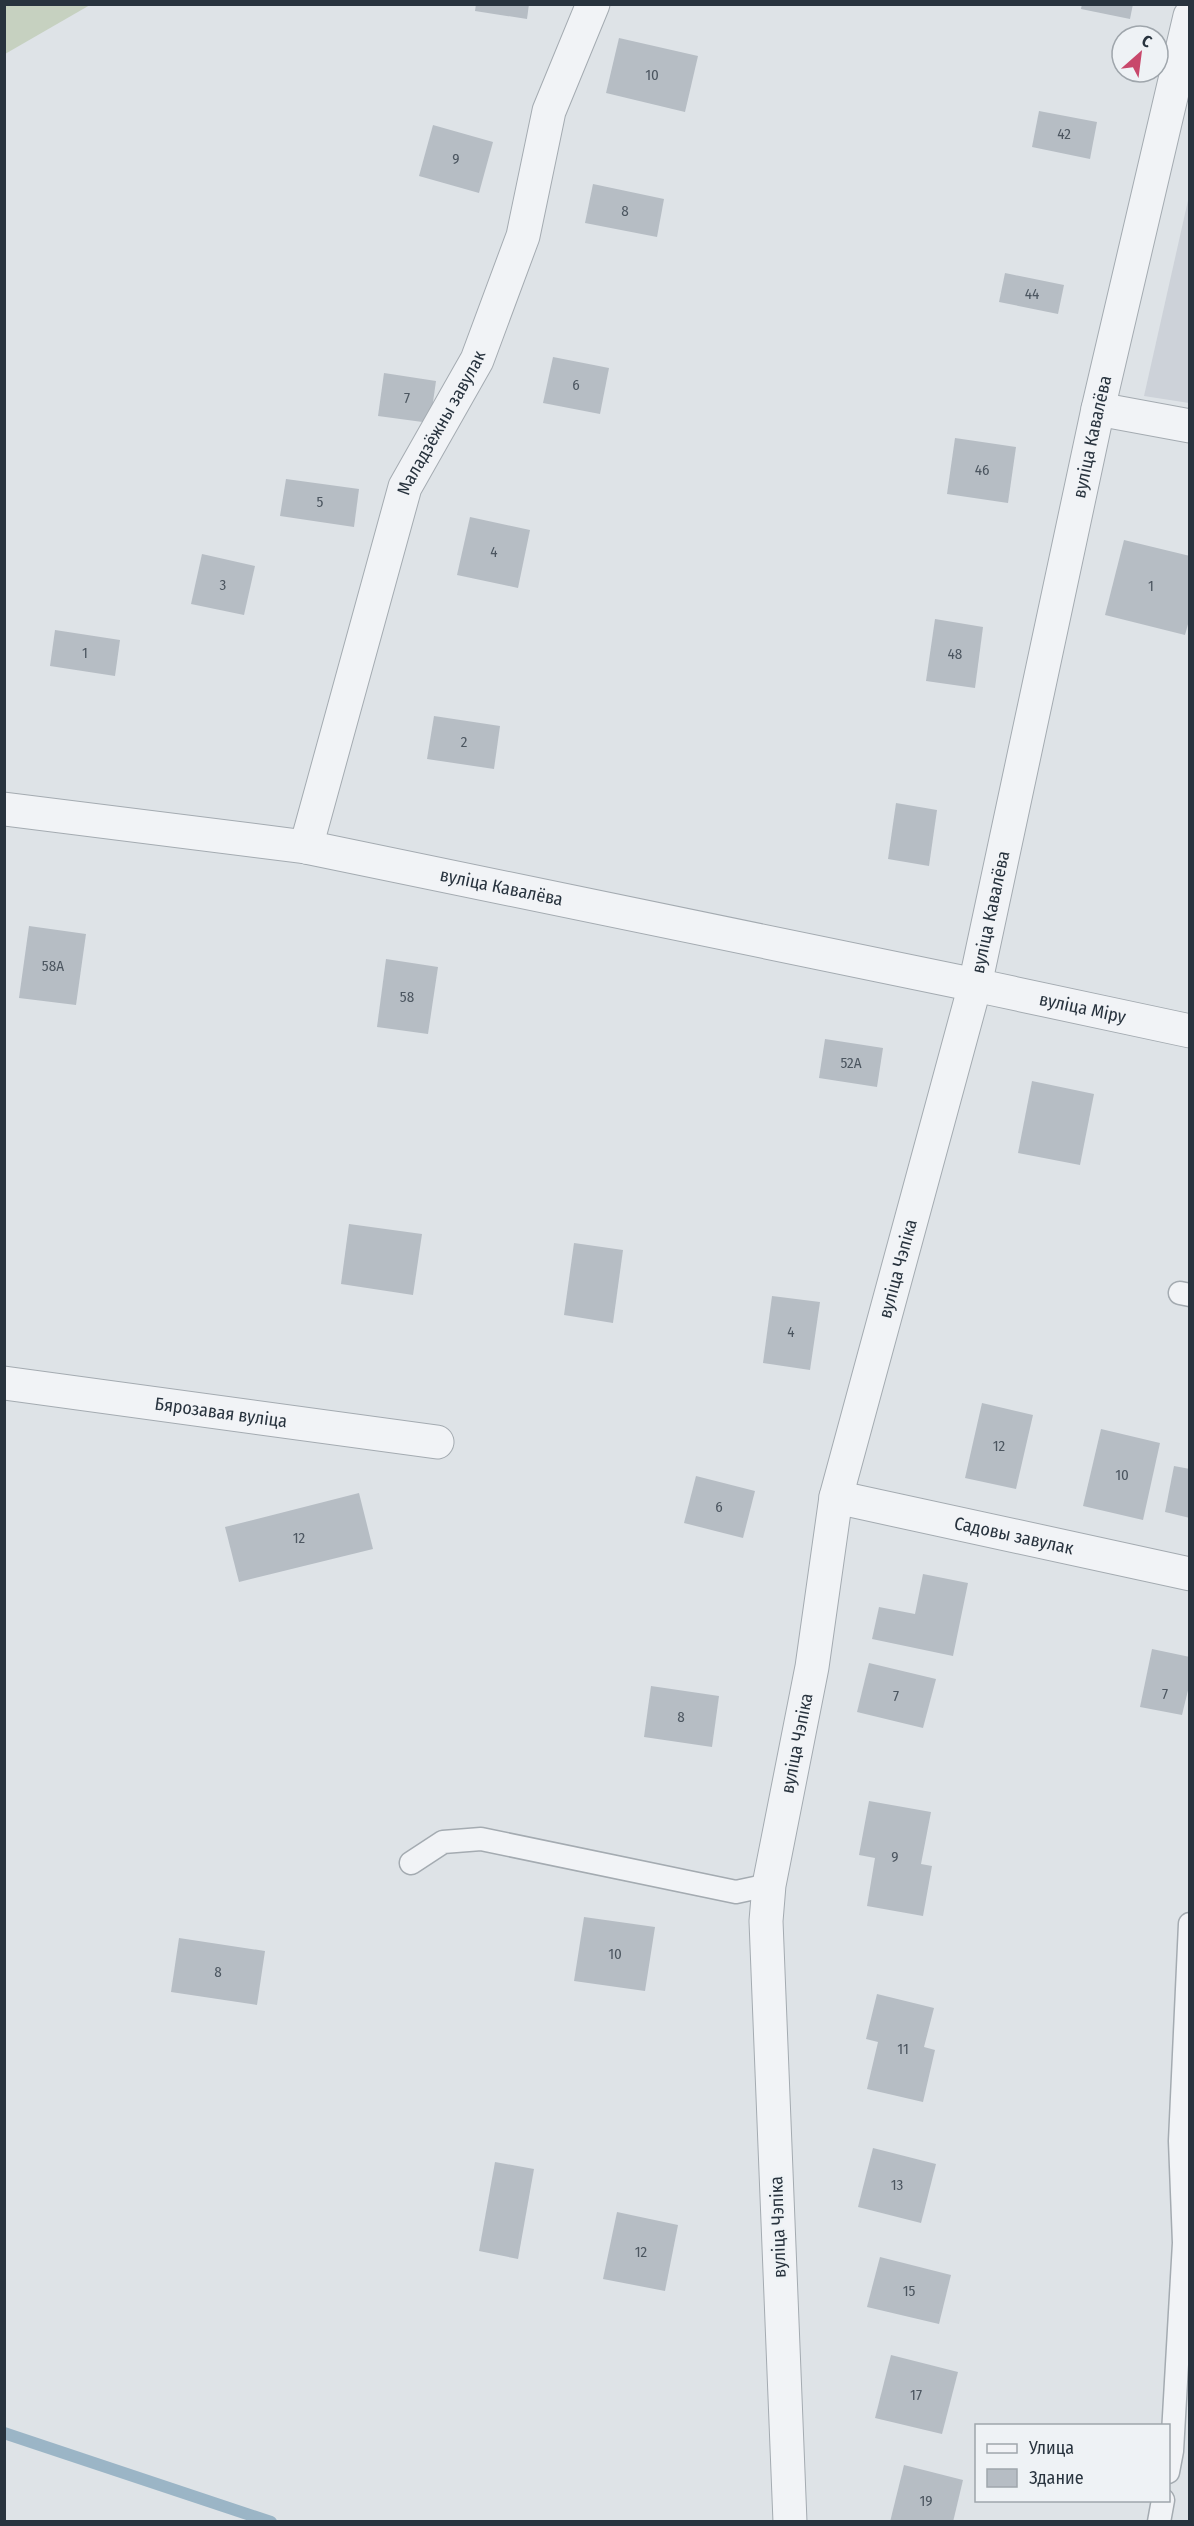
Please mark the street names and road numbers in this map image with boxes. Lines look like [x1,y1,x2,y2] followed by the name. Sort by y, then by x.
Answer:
[392,347,491,497] street label: Маладзёжны завулак
[1068,373,1117,500] street label: вуліца Кавалёва
[967,849,1014,976] street label: вуліца Кавалёва
[438,864,565,911] street label: вуліца Кавалёва
[1037,988,1128,1028] street label: вуліца Міру
[874,1217,922,1321] street label: вуліца Чэпіка
[153,1393,289,1432] street label: Бярозавая вуліца
[952,1512,1076,1559] street label: Садовы завулак
[776,1691,818,1795] street label: вуліца Чэпіка
[765,2176,791,2278] street label: вуліца Чэпіка

